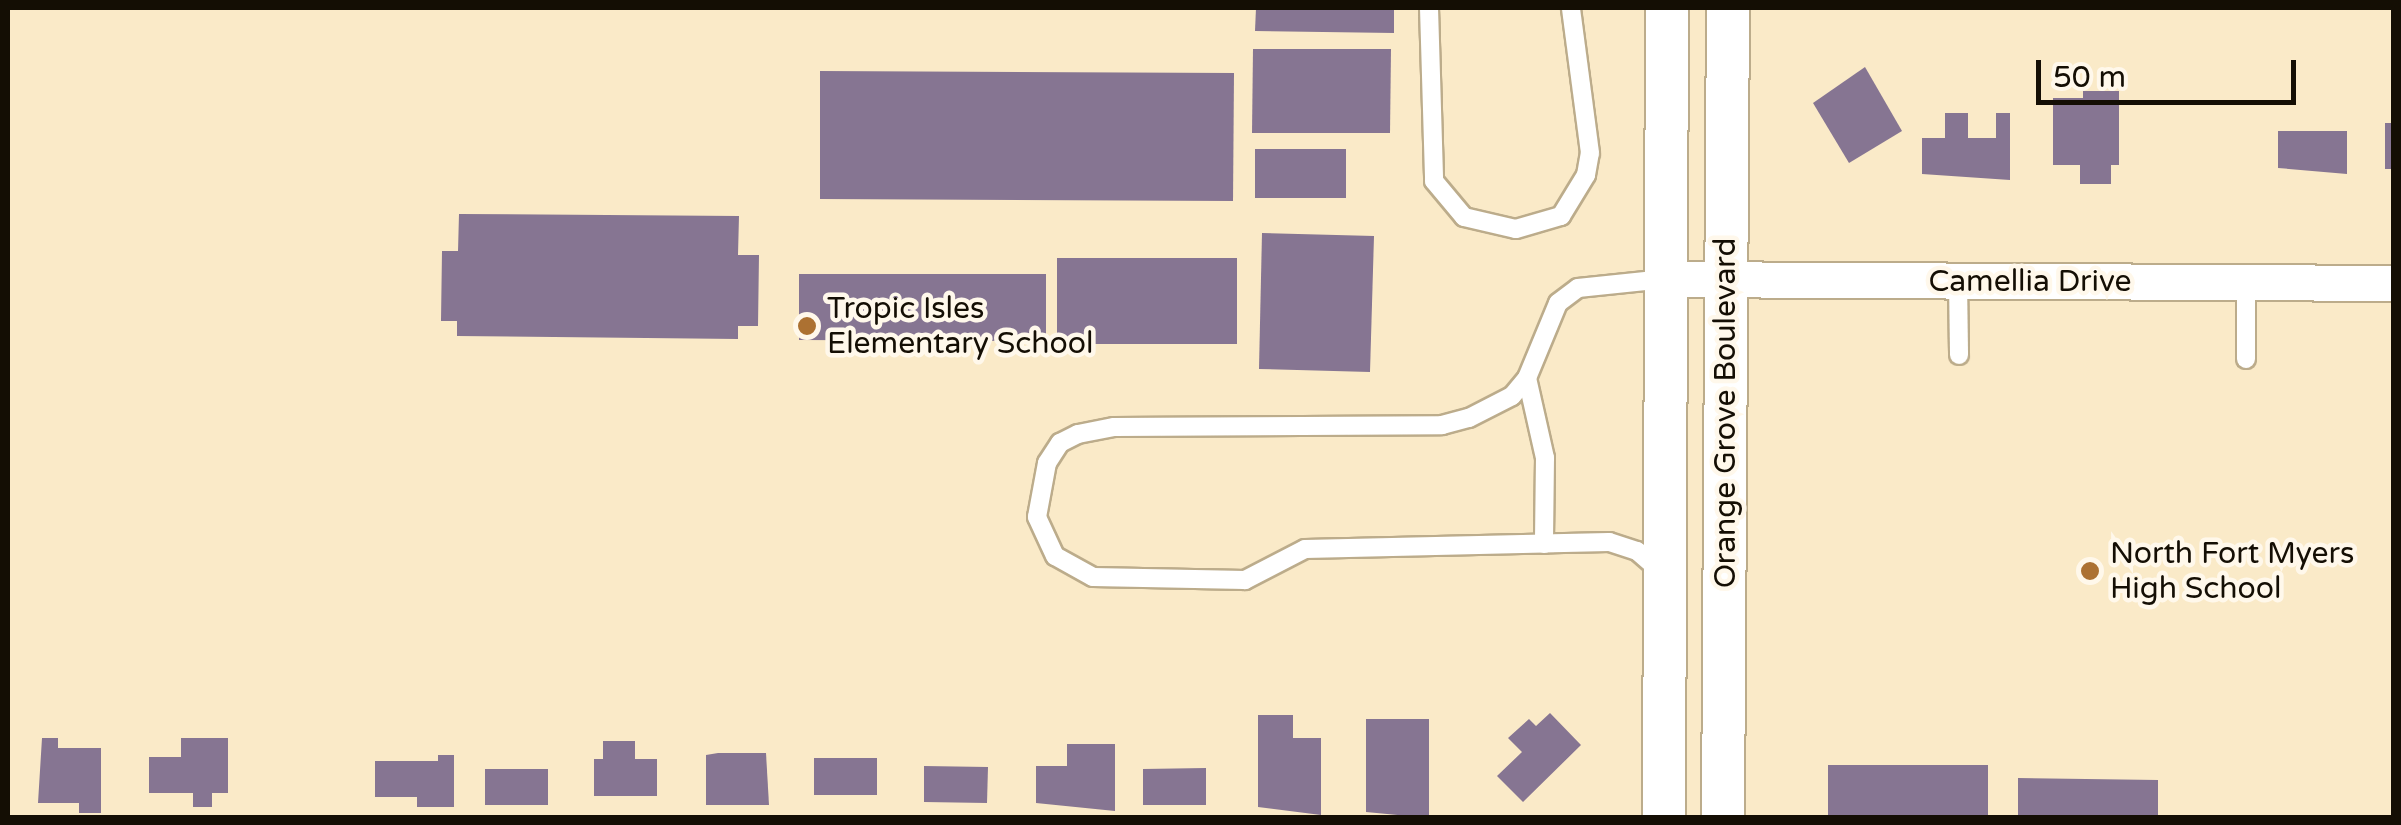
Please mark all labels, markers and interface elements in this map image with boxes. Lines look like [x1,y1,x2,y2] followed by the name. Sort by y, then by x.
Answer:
[2041,40,2301,102] scale bar
[2053,59,2126,96] text: 50 m
[1708,238,1744,588] street label: Orange Grove Boulevard
[1928,264,2132,300] street label: Camellia Drive
[827,291,1093,362] place label: Tropic Isles Elementary School
[796,315,818,337] marker: Tropic Isles Elementary School
[2110,536,2354,606] place label: North Fort Myers High School
[2079,560,2101,582] marker: North Fort Myers High School

